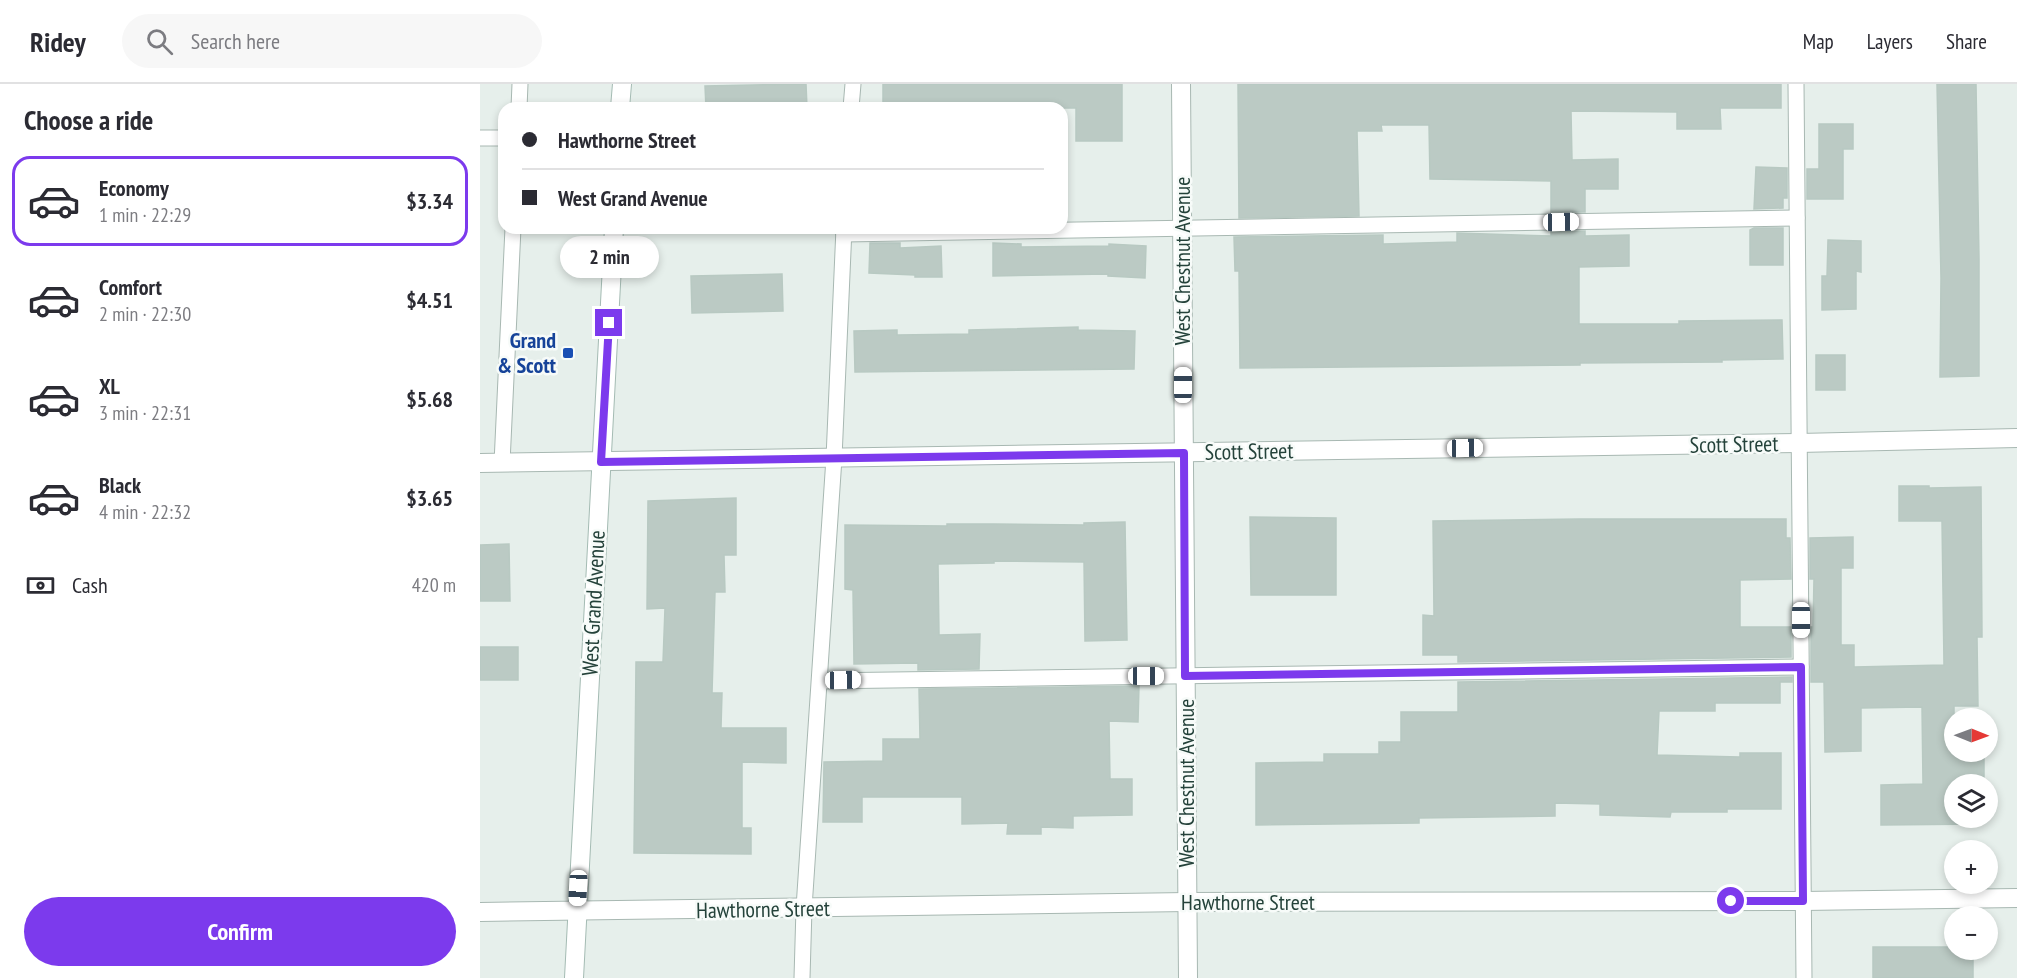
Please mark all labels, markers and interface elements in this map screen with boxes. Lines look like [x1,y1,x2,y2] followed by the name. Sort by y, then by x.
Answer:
[122,14,542,68] search box
[30,23,86,60] text: Ridey
[143,25,176,58] icon: search
[191,27,280,55] text: Search here
[1803,28,1834,55] text: Map
[1867,28,1913,55] text: Layers
[1946,28,1987,55] text: Share
[24,103,153,137] text: Choose a ride
[558,126,696,154] text: Hawthorne Street
[27,174,81,228] icon: car
[99,174,169,202] text: Economy
[1168,177,1196,345] street label: West Chestnut Avenue
[558,184,708,212] text: West Grand Avenue
[406,187,453,215] text: $3.34
[99,202,191,228] text: 1 min · 22:29
[1543,213,1579,231] car
[560,236,658,278] callout: 2 min
[589,244,630,270] text: 2 min
[27,273,81,327] icon: car
[99,273,162,301] text: Comfort
[406,286,453,314] text: $4.51
[99,301,191,327] text: 2 min · 22:30
[595,309,622,336] route end
[497,326,557,379] place label: Grand & Scott
[561,346,575,360] marker: Grand & Scott
[1174,367,1192,403] car
[27,372,81,426] icon: car
[99,372,120,400] text: XL
[406,385,453,413] text: $5.68
[99,400,191,426] text: 3 min · 22:31
[1689,429,1779,459] street label: Scott Street
[1204,436,1294,466] street label: Scott Street
[1447,439,1483,457] car
[27,471,81,525] icon: car
[99,471,141,499] text: Black
[406,484,453,512] text: $3.65
[99,499,191,525] text: 4 min · 22:32
[575,529,611,677] street label: West Grand Avenue
[24,569,57,602] icon: cash
[72,571,108,599] text: Cash
[412,572,456,598] text: 420 m
[1792,602,1810,638] car
[1128,667,1164,685] car
[825,671,861,689] car
[1172,699,1200,867] street label: West Chestnut Avenue
[1944,708,1998,762] north arrow
[1944,708,1998,960] map controls
[1944,774,1998,828] button: layers
[1944,840,1998,894] button: +
[568,870,588,906] car
[1717,887,1744,914] route start
[1181,888,1315,916] street label: Hawthorne Street
[696,894,830,924] street label: Hawthorne Street
[24,897,456,966] button: Confirm
[1944,906,1998,960] button: −

